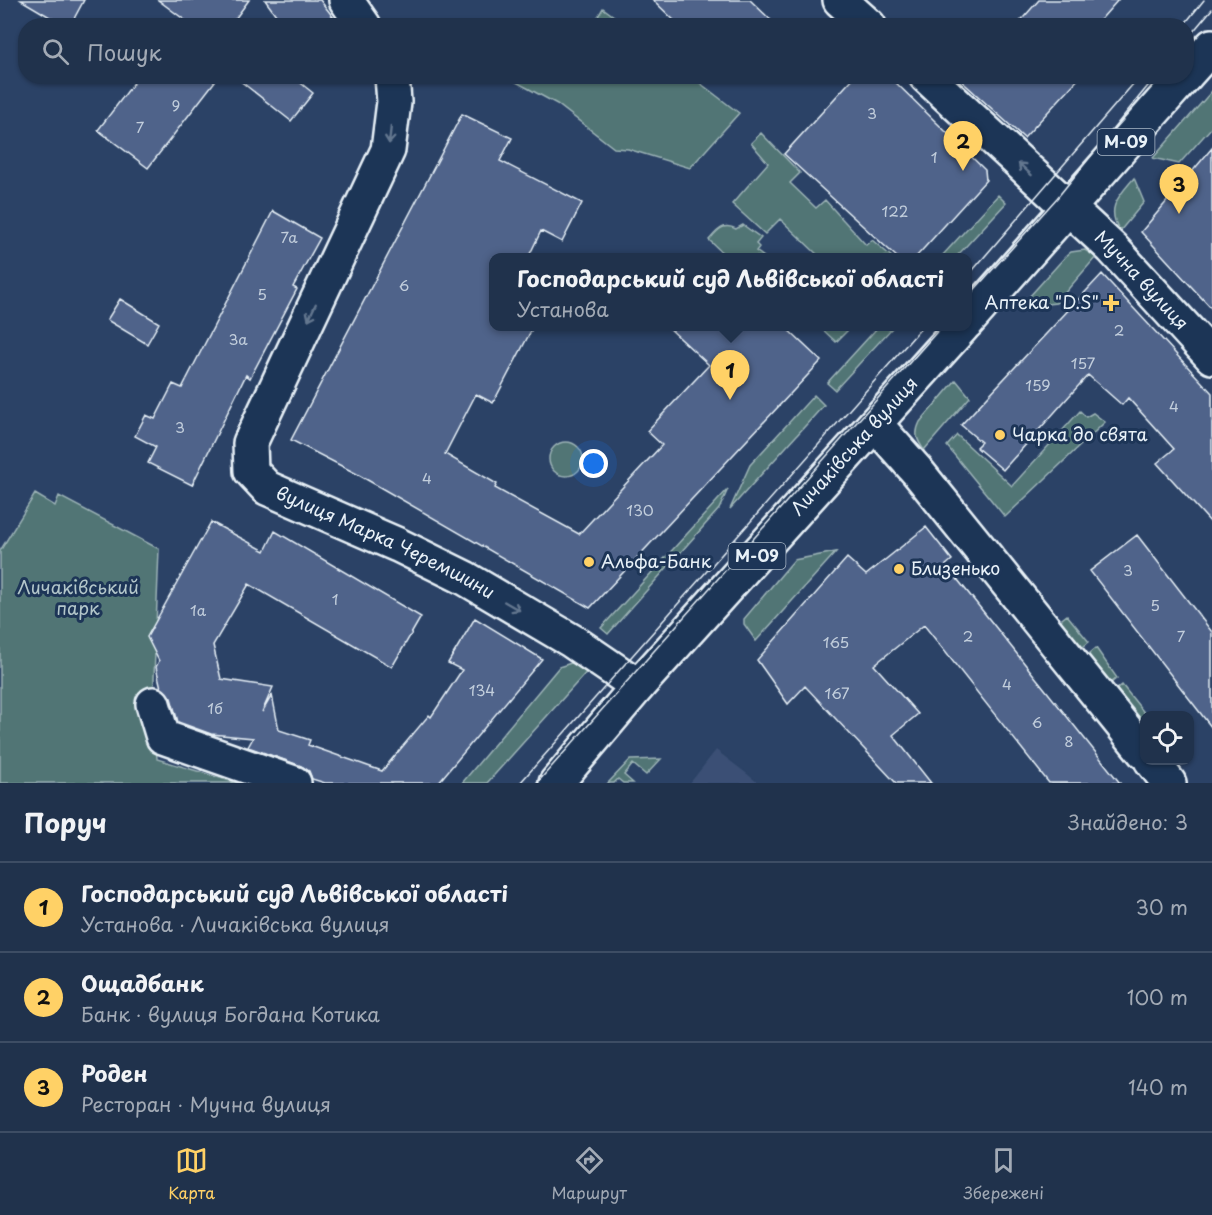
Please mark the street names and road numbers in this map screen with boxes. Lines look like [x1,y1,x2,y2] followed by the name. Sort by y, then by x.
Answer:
[1098,129,1154,155] road number: М-09
[1089,223,1196,335] street label: Мучна вулиця
[783,370,923,521] street label: Личаківська вулиця
[272,479,500,605] street label: вулиця Марка Черемшини
[728,543,786,569] road number: М-09

